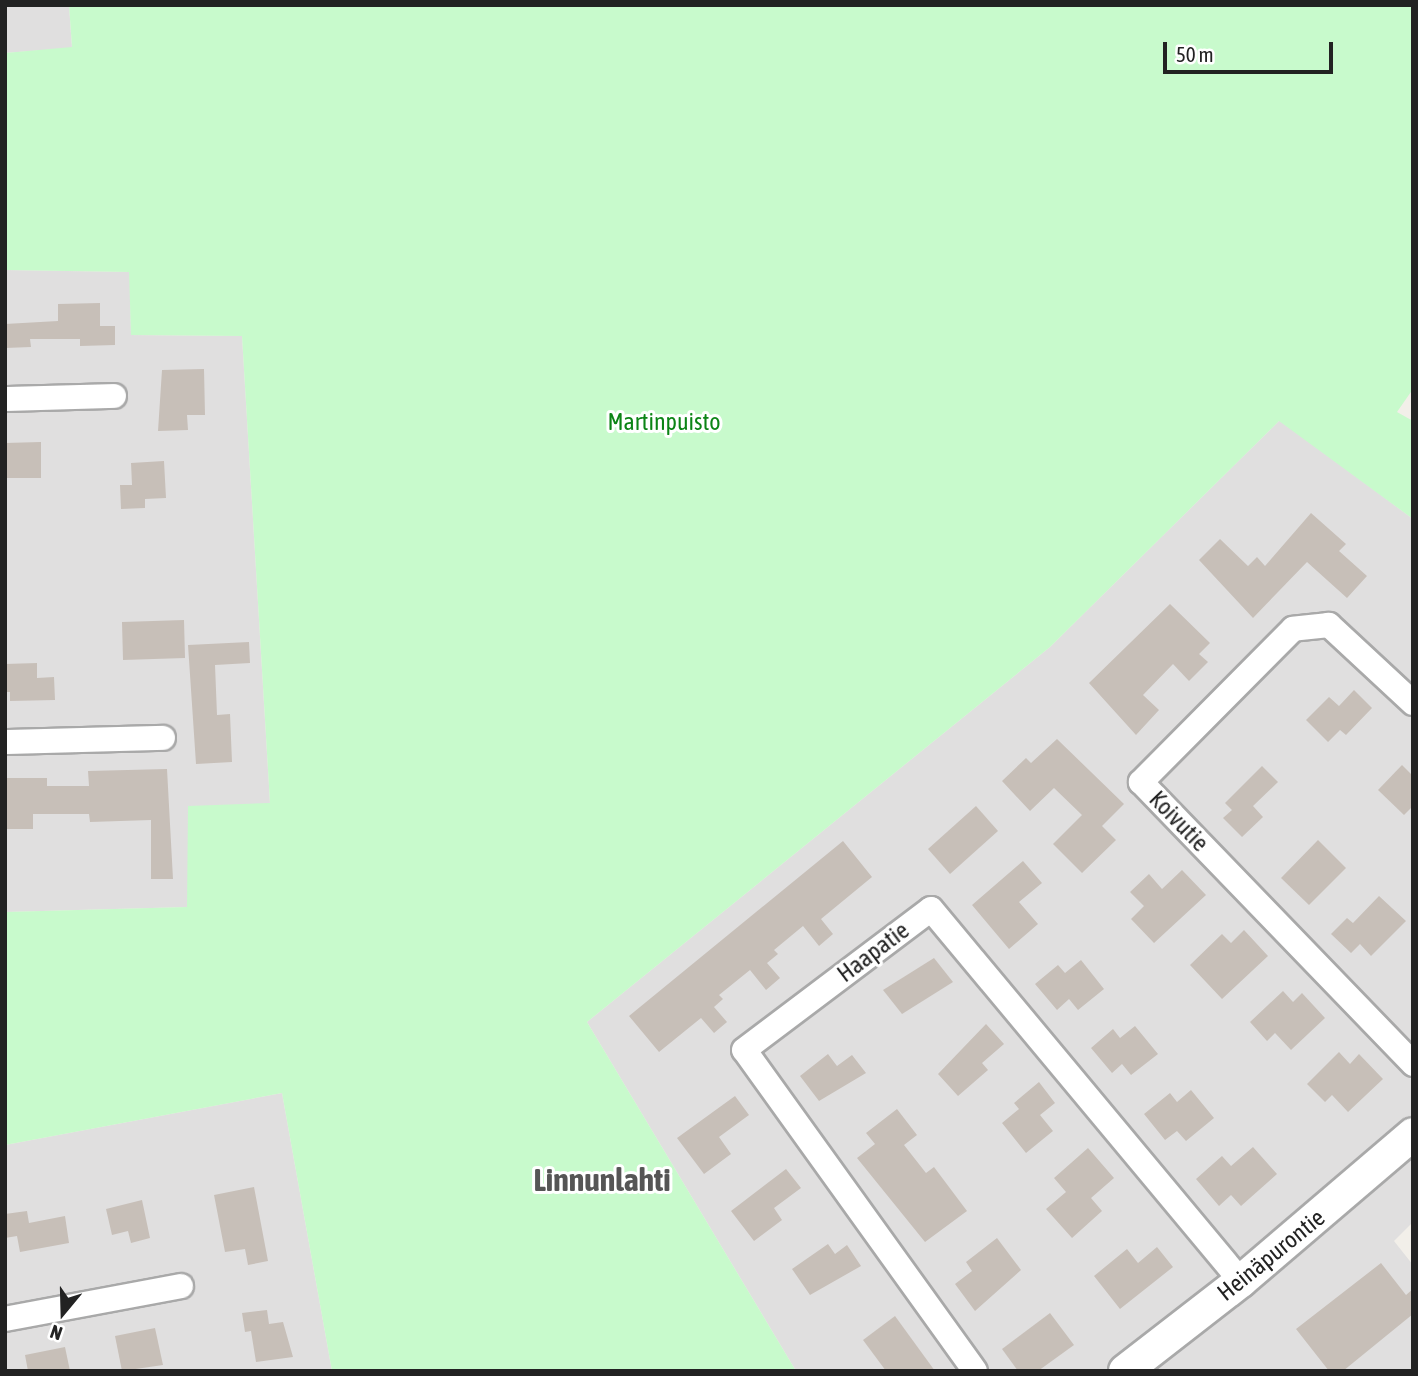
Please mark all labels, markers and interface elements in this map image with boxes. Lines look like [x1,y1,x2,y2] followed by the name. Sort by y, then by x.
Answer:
[1166,28,1336,72] scale bar
[1176,42,1214,66] text: 50 m
[607,408,721,436] park label: Martinpuisto
[1143,785,1215,857] street label: Koivutie
[832,916,914,988] street label: Haapatie
[533,1161,671,1199] district label: Linnunlahti
[1212,1203,1330,1307] street label: Heinäpurontie
[28,1278,98,1348] north arrow
[47,1321,65,1345] text: N

